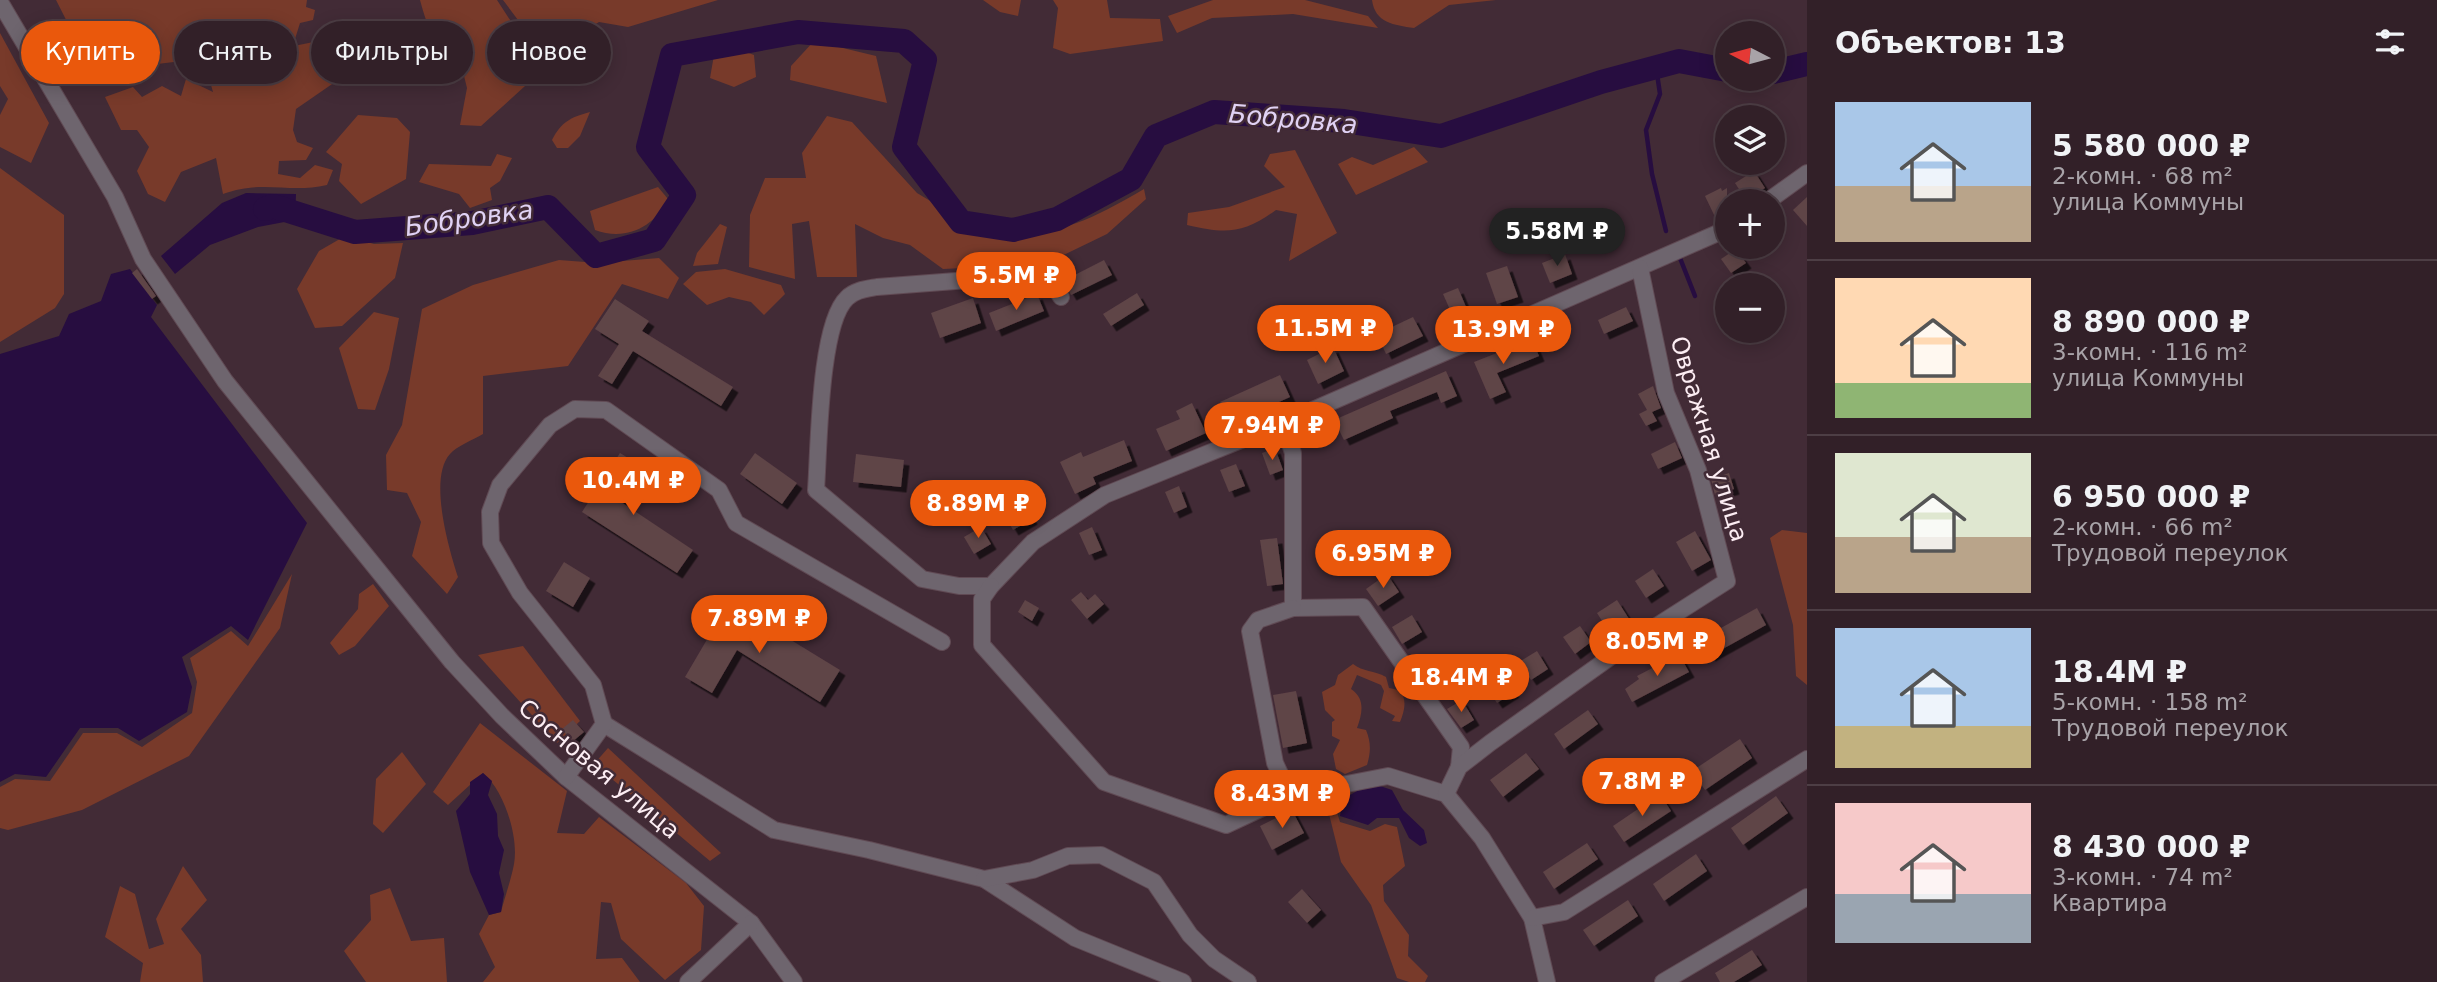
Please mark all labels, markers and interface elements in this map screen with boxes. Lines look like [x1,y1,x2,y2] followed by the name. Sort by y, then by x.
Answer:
[21,21,160,84] chip: Купить
[174,21,297,84] chip: Снять
[311,21,473,84] chip: Фильтры
[487,21,611,84] chip: Новое
[1715,21,1785,91] north arrow
[1715,21,1785,343] map controls
[2371,23,2409,61] icon: filters
[1835,25,2066,60] text: Объектов: 13
[1227,98,1359,140] water label: Бобровка
[1715,105,1785,175] button: layers
[2052,128,2250,163] text: 5 580 000 ₽
[1891,130,1975,214] icon: home
[2052,163,2233,189] text: 2-комн. · 68 m²
[1715,189,1785,259] button: +
[2052,189,2244,215] text: улица Коммуны
[403,194,535,242] water label: Бобровка
[1492,208,1622,268] pin: 5.58M ₽
[1505,218,1609,244] text: 5.58M ₽
[959,252,1073,312] pin: 5.5M ₽
[972,262,1060,288] text: 5.5M ₽
[1715,273,1785,343] button: −
[2052,304,2250,339] text: 8 890 000 ₽
[1260,306,1390,365] pin: 11.5M ₽
[1438,306,1568,366] pin: 13.9M ₽
[1891,306,1975,390] icon: home
[1273,315,1377,341] text: 11.5M ₽
[1451,316,1555,342] text: 13.9M ₽
[1664,333,1754,545] street label: Овражная улица
[2052,339,2247,365] text: 3-комн. · 116 m²
[2052,365,2244,391] text: улица Коммуны
[1207,402,1337,462] pin: 7.94M ₽
[1220,412,1324,438] text: 7.94M ₽
[568,458,698,517] pin: 10.4M ₽
[581,467,685,493] text: 10.4M ₽
[2052,479,2250,514] text: 6 950 000 ₽
[913,480,1043,540] pin: 8.89M ₽
[1891,481,1975,565] icon: home
[926,490,1030,516] text: 8.89M ₽
[2052,514,2233,540] text: 2-комн. · 66 m²
[1318,530,1448,590] pin: 6.95M ₽
[1331,540,1435,566] text: 6.95M ₽
[2052,540,2288,566] text: Трудовой переулок
[694,596,824,655] pin: 7.89M ₽
[707,605,811,631] text: 7.89M ₽
[1592,618,1722,678] pin: 8.05M ₽
[1605,628,1709,654] text: 8.05M ₽
[1396,654,1526,714] pin: 18.4M ₽
[2052,654,2187,689] text: 18.4M ₽
[1891,656,1975,740] icon: home
[1409,664,1513,690] text: 18.4M ₽
[2052,689,2247,715] text: 5-комн. · 158 m²
[513,693,685,845] street label: Сосновая улица
[2052,715,2288,741] text: Трудовой переулок
[1585,758,1699,818] pin: 7.8M ₽
[1598,768,1686,794] text: 7.8M ₽
[1217,770,1347,830] pin: 8.43M ₽
[1230,780,1334,806] text: 8.43M ₽
[2052,829,2250,864] text: 8 430 000 ₽
[1891,831,1975,915] icon: home
[2052,864,2233,890] text: 3-комн. · 74 m²
[2052,890,2168,916] text: Квартира

